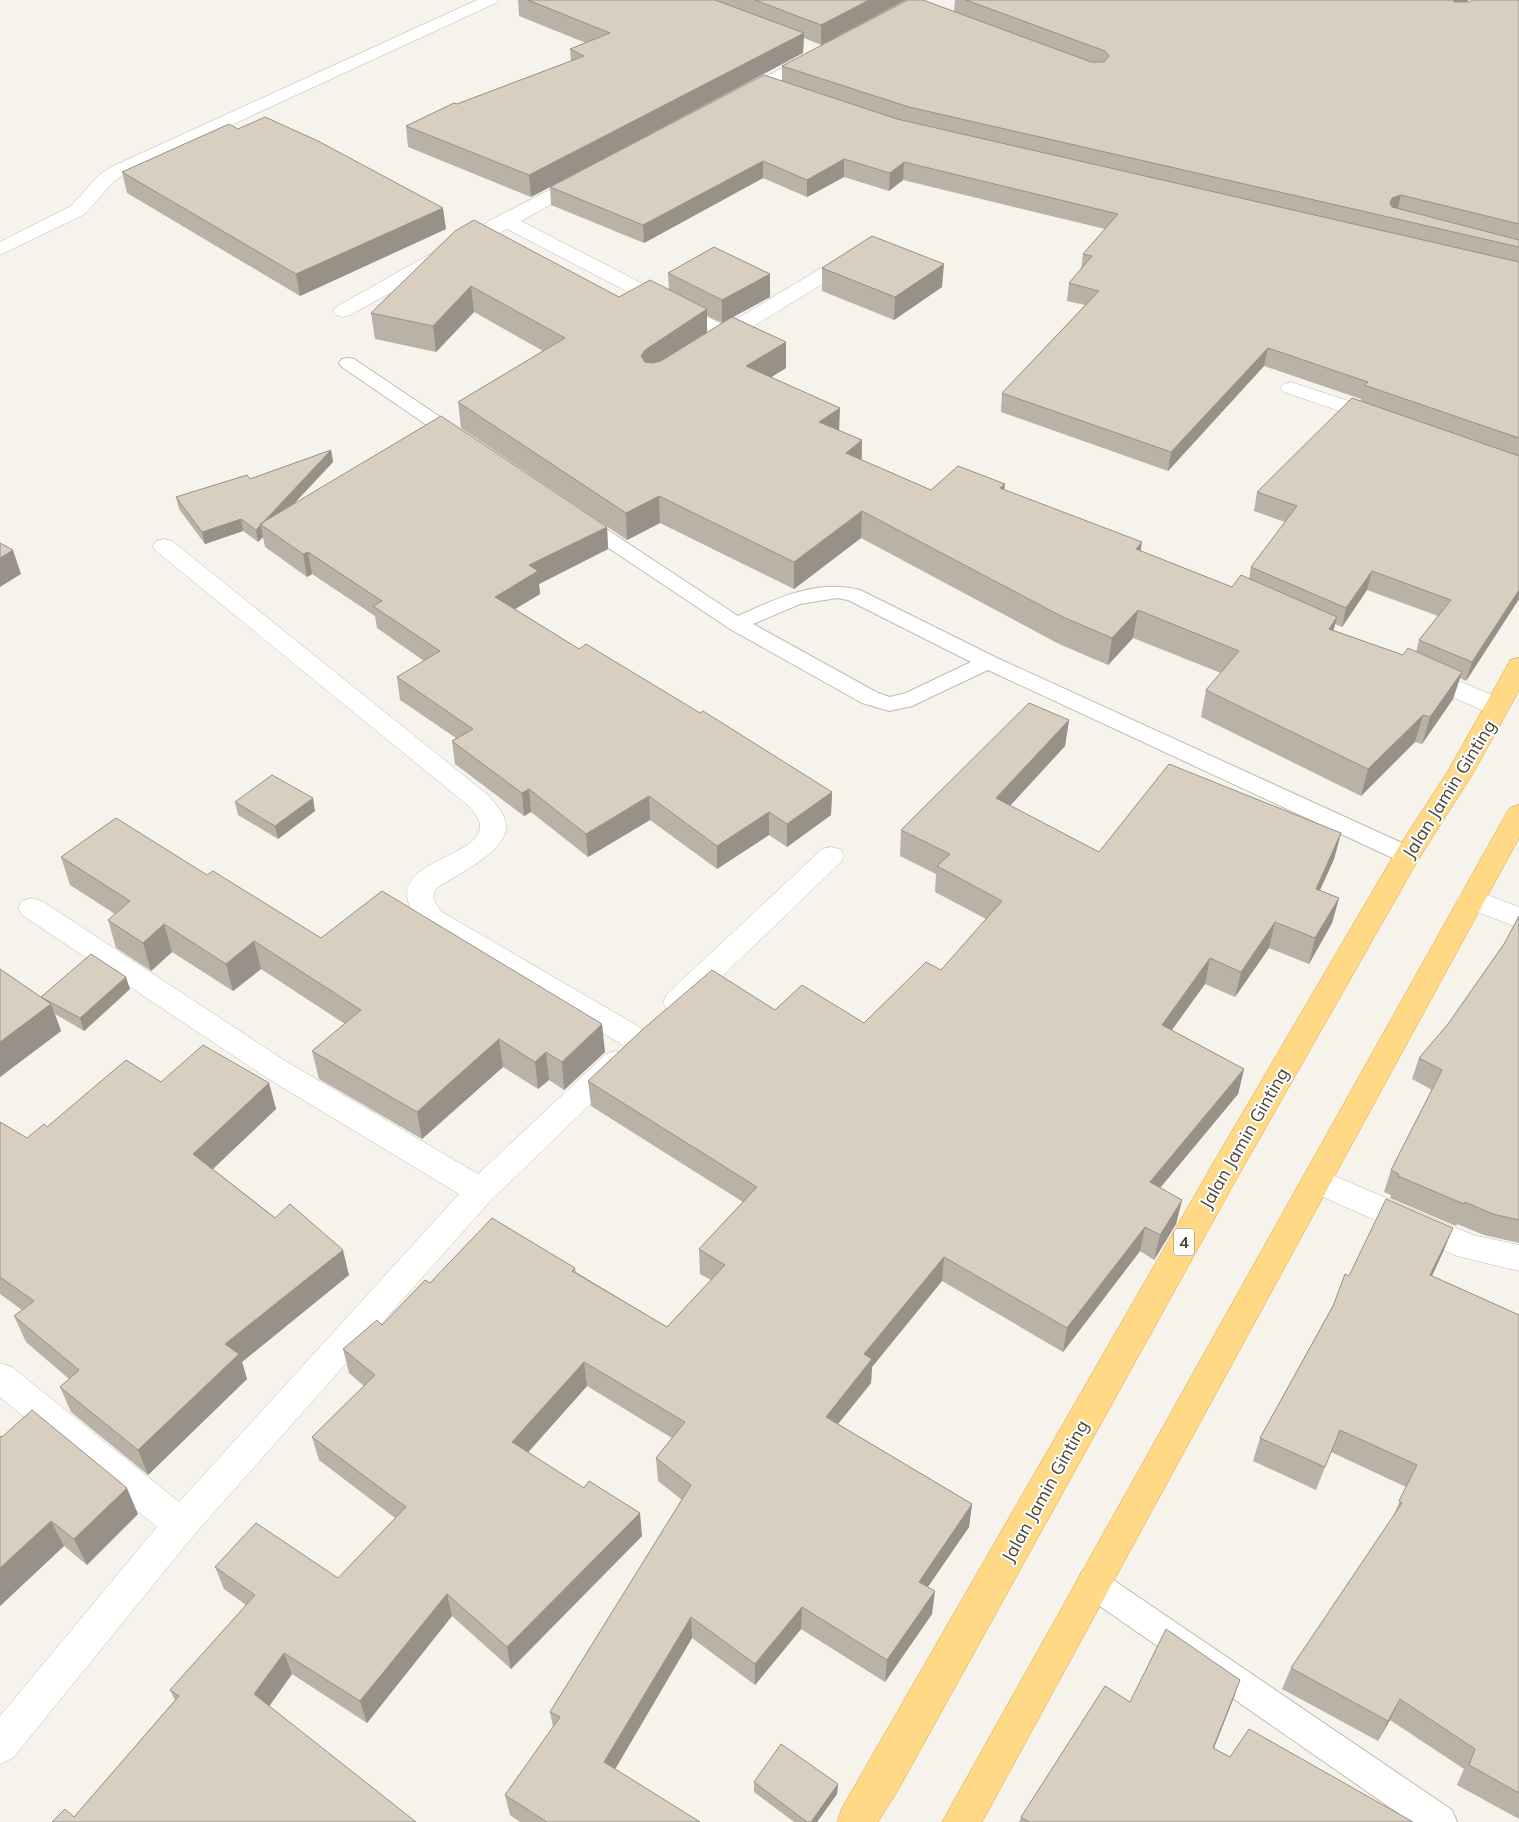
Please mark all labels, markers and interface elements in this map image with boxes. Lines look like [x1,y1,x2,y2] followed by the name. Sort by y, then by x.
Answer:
[1397,715,1501,863] street label: Jalan Jamin Ginting
[1194,1063,1294,1213] street label: Jalan Jamin Ginting
[1174,1228,1194,1256] road number: 4
[996,1416,1094,1566] street label: Jalan Jamin Ginting

